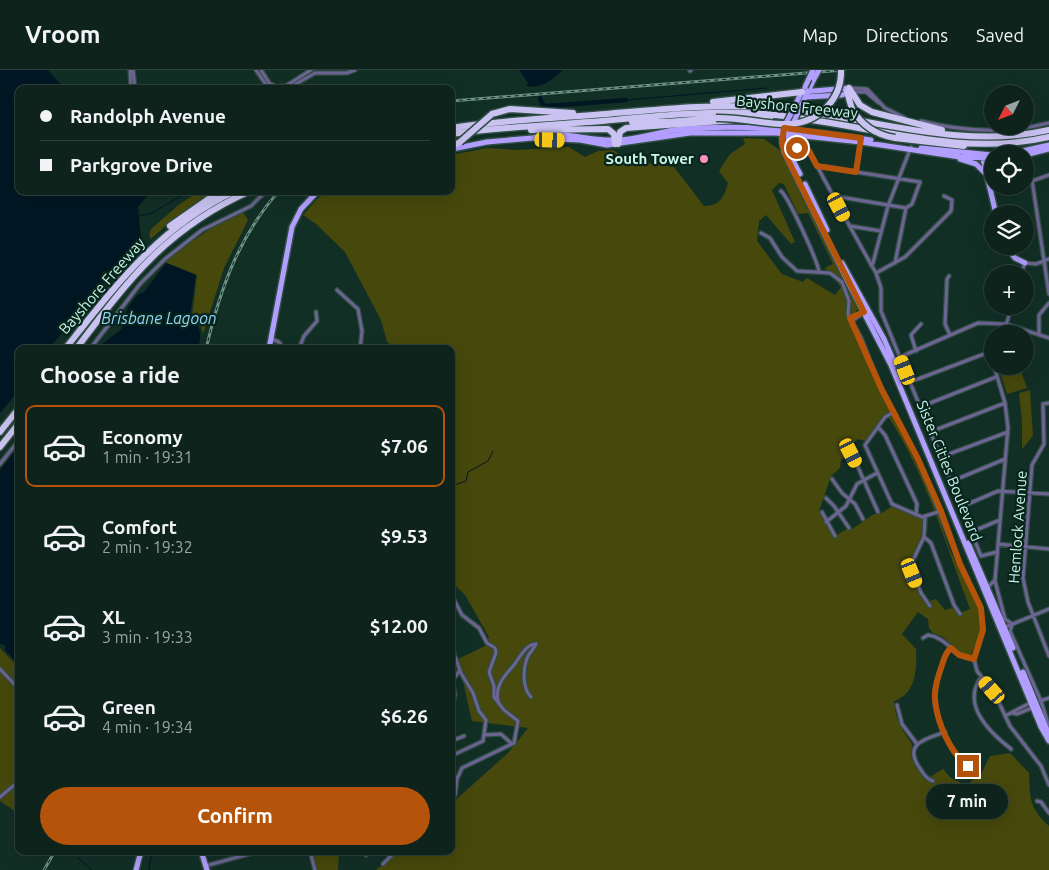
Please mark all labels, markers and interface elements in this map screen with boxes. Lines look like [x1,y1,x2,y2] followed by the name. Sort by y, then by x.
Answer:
[25,21,101,48] text: Vroom
[802,25,838,45] text: Map
[866,25,948,45] text: Directions
[976,25,1024,45] text: Saved
[984,85,1034,135] north arrow
[984,85,1034,375] map controls
[735,92,859,121] street label: Bayshore Freeway
[70,105,226,127] text: Randolph Avenue
[534,132,565,148] car
[786,137,808,159] route start
[984,145,1034,195] button: locate
[606,150,695,167] place label: South Tower
[698,153,710,165] marker: South Tower
[70,154,213,176] text: Parkgrove Drive
[825,190,852,224] car
[984,205,1034,255] button: layers
[55,234,148,337] street label: Bayshore Freeway
[984,265,1034,315] button: +
[101,309,217,327] water label: Brisbane Lagoon
[984,325,1034,375] button: −
[892,353,917,387] car
[40,362,180,387] text: Choose a ride
[913,398,986,544] street label: Sister Cities Boulevard
[42,424,87,469] icon: car
[102,426,183,448] text: Economy
[380,435,428,457] text: $7.06
[837,436,864,470] car
[102,448,193,466] text: 1 min · 19:31
[1005,470,1030,584] street label: Hemlock Avenue
[42,514,87,559] icon: car
[102,516,177,538] text: Comfort
[380,525,428,547] text: $9.53
[102,538,193,556] text: 2 min · 19:32
[899,556,924,590] car
[42,604,87,649] icon: car
[102,606,125,628] text: XL
[370,615,428,637] text: $12.00
[102,628,193,646] text: 3 min · 19:33
[976,674,1007,706] car
[42,694,87,739] icon: car
[102,696,156,718] text: Green
[380,705,428,727] text: $6.26
[102,718,193,736] text: 4 min · 19:34
[957,755,979,777] route end
[927,784,1009,818] callout: 7 min
[40,787,430,845] button: Confirm
[947,792,987,810] text: 7 min

